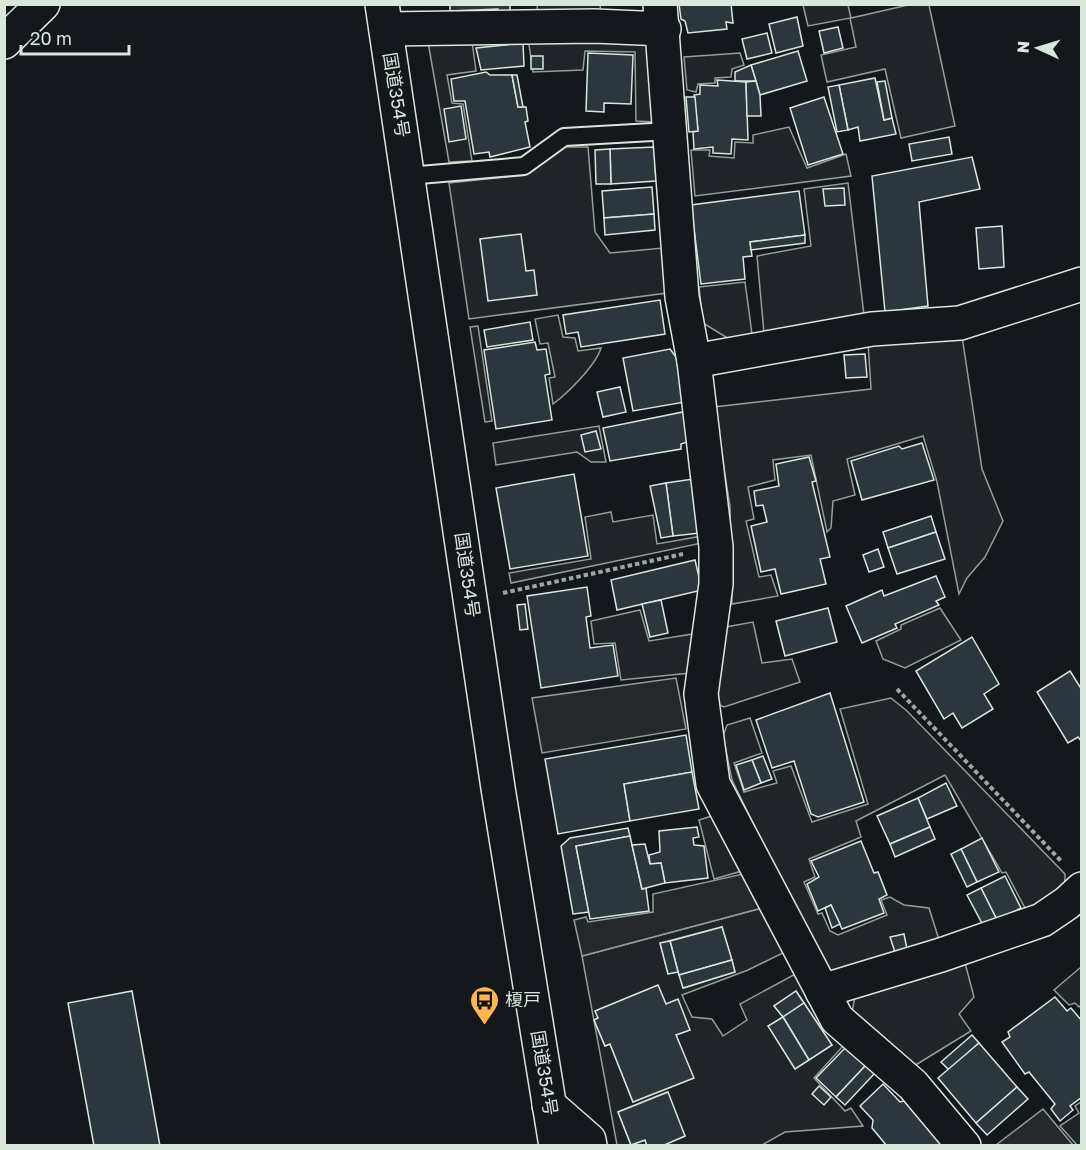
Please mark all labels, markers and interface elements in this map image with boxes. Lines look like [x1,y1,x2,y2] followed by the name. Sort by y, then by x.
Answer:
[21,18,129,56] scale bar
[1008,18,1068,78] north arrow
[30,27,72,49] text: 20 m
[1013,40,1033,54] text: N
[379,51,415,139] street label: 国道354号
[451,531,485,619] street label: 国道354号
[468,984,500,1026] bus stop icon: 榎戸
[505,988,541,1010] place label: 榎戸
[527,1029,563,1117] street label: 国道354号

